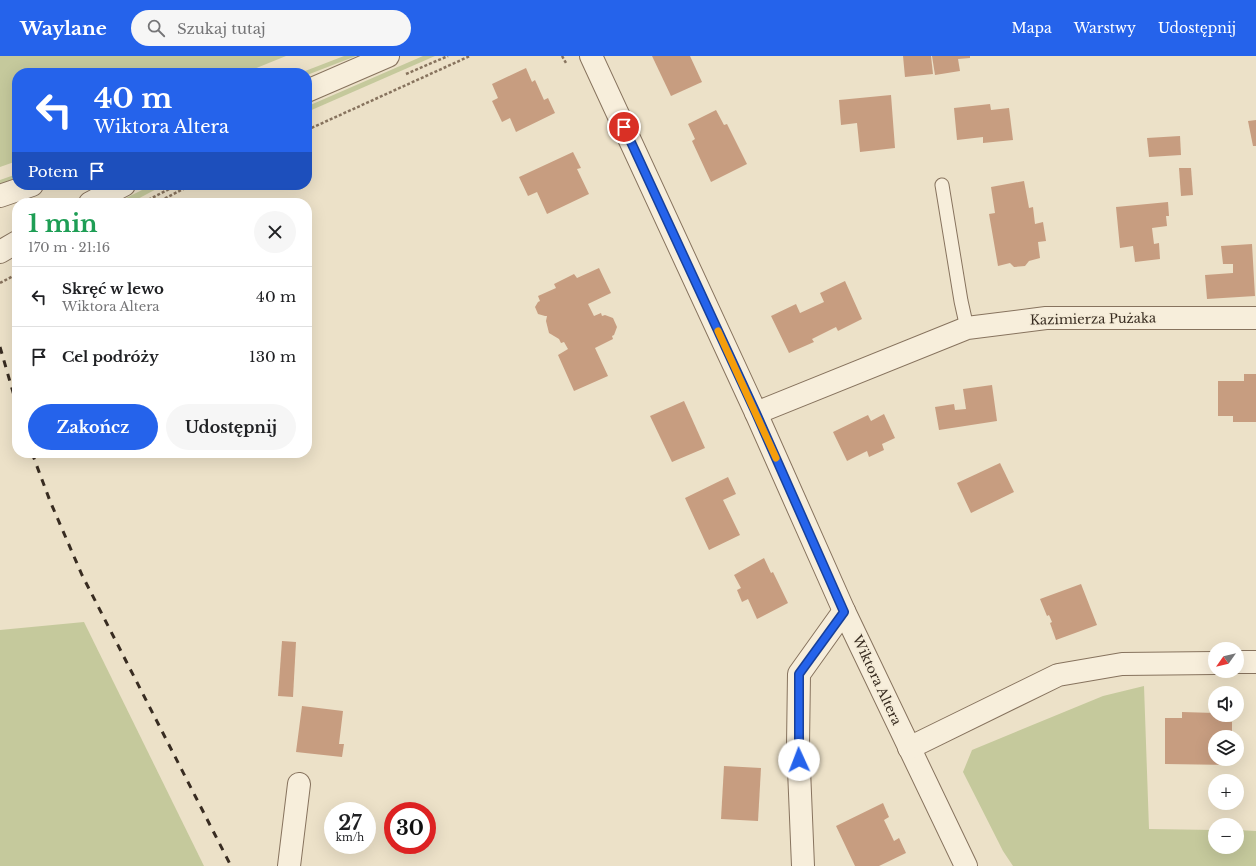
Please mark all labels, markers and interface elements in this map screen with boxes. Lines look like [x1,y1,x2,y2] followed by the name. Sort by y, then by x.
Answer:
[131,10,411,46] search box
[20,17,107,40] text: Waylane
[145,17,167,39] icon: search
[177,19,266,38] text: Szukaj tutaj
[1012,19,1052,37] text: Mapa
[1074,19,1136,37] text: Warstwy
[1158,19,1236,37] text: Udostępnij
[94,81,172,116] text: 40 m
[28,84,80,136] icon: left
[607,110,641,144] pin
[94,116,229,138] text: Wiktora Altera
[613,116,635,138] icon: arrive
[86,160,108,182] icon: arrive
[28,162,78,181] text: Potem
[28,209,98,238] text: 1 min
[254,211,296,253] button: close
[28,239,110,256] text: 170 m · 21:16
[62,279,164,298] text: Skręć w lewo
[28,286,50,308] icon: left
[256,287,296,306] text: 40 m
[62,298,160,315] text: Wiktora Altera
[1030,309,1157,329] street label: Kazimierza Pużaka
[28,346,50,368] icon: arrive
[62,347,159,366] text: Cel podróży
[249,347,296,366] text: 130 m
[28,404,158,450] button: Zakończ
[166,404,296,450] button: Udostępnij
[848,631,906,729] street label: Wiktora Altera
[1208,642,1244,678] north arrow
[1208,642,1244,854] map controls
[1208,686,1244,722] button: sound
[1208,730,1244,766] button: layers
[778,739,820,781] position arrow
[1208,774,1244,810] button: +
[384,802,436,854] speed limit sign: 30
[338,811,362,835] text: 27
[1208,818,1244,854] button: −
[336,831,364,844] text: km/h

